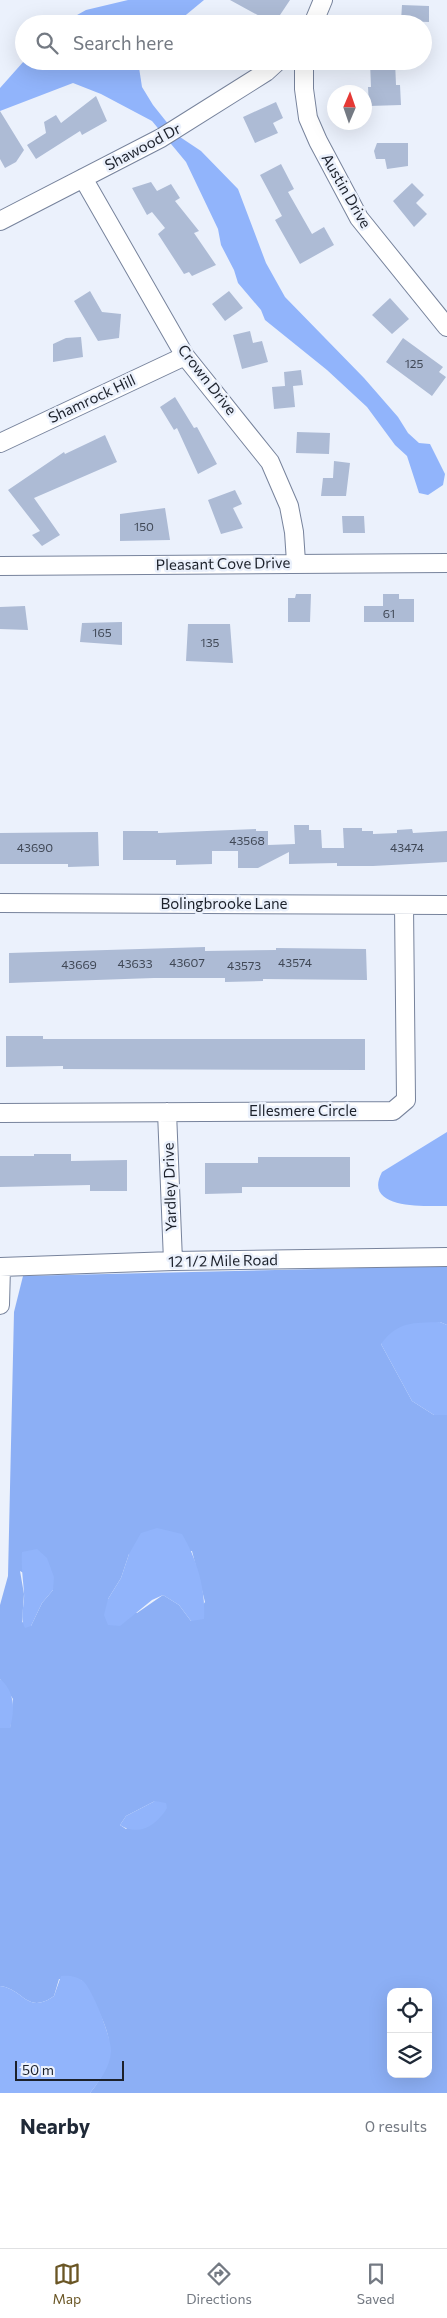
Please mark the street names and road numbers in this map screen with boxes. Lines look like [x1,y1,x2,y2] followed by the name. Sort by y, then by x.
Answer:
[102,119,184,174] street label: Shawood Dr
[318,150,375,231] street label: Austin Drive
[175,341,241,418] street label: Crown Drive
[45,370,138,426] street label: Shamrock Hill
[155,553,291,573] street label: Pleasant Cove Drive
[160,894,288,912] street label: Bolingbrooke Lane
[249,1101,357,1119] street label: Ellesmere Circle
[158,1142,180,1232] street label: Yardley Drive
[168,1250,278,1270] street label: 12 1/2 Mile Road

